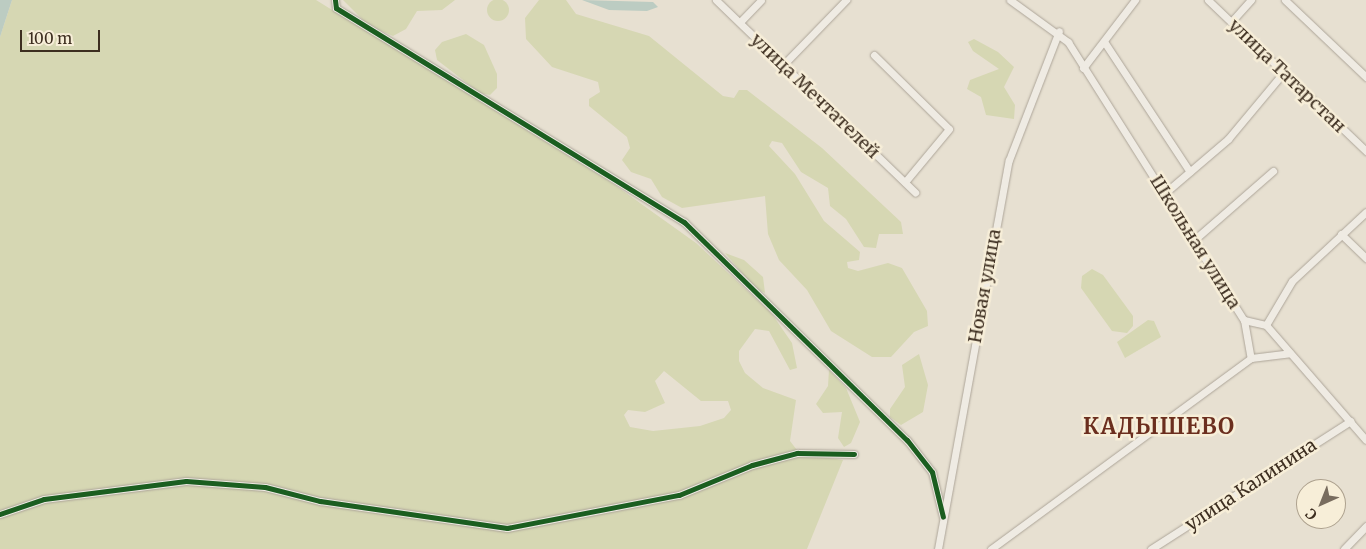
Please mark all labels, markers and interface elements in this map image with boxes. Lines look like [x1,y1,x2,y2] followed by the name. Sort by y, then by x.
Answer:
[1224,15,1350,137] street label: улица Татарстан
[22,20,102,52] scale bar
[28,29,72,48] text: 100 m
[746,29,884,163] street label: улица Мечтателей
[1145,171,1245,313] street label: Школьная улица
[964,227,1006,345] street label: Новая улица
[1082,414,1236,440] district label: КАДЫШЕВО
[1181,435,1321,535] street label: улица Калинина
[1296,479,1346,529] north arrow
[1302,504,1321,524] text: С

